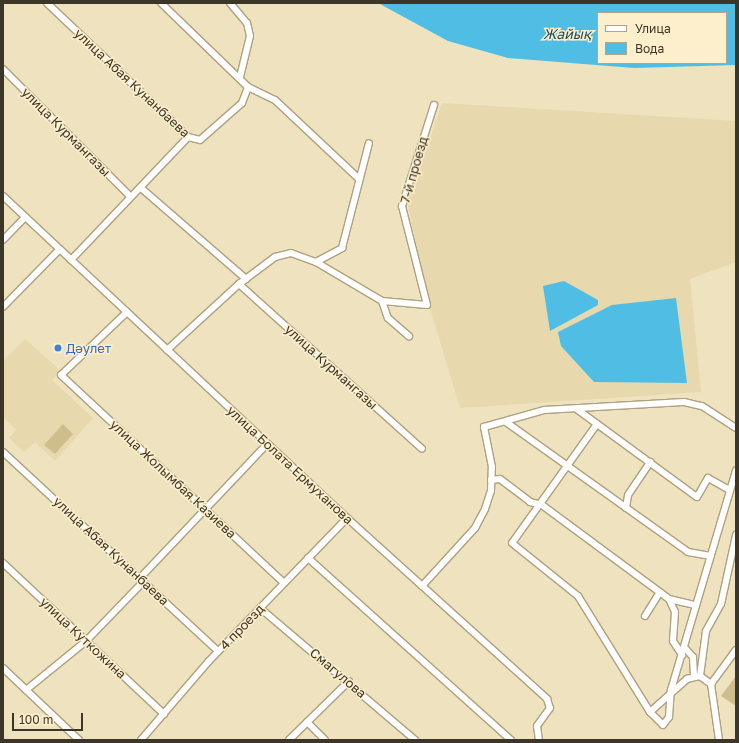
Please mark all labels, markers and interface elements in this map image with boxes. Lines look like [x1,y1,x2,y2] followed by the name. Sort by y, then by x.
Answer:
[597,12,727,64] legend
[635,21,671,36] text: Улица
[71,25,193,141] street label: улица Абая Кунанбаева
[543,26,591,42] water label: Жайық
[635,41,664,56] text: Вода
[18,84,114,180] street label: улица Курмангазы
[397,135,431,205] street label: 7-й проезд
[281,321,381,413] street label: улица Курмангазы
[66,340,111,356] place label: Дәулет
[53,343,63,353] marker: Дәулет
[224,402,356,528] street label: улица Болата Ермуханова
[107,416,239,542] street label: улица Жолымбая Казиева
[50,493,172,609] street label: улица Абая Кунанбаева
[37,594,129,682] street label: улица Куткожина
[217,601,267,653] street label: 4 проезд
[307,645,369,701] street label: Смагулова
[14,705,85,731] scale bar
[19,712,53,727] text: 100 m

